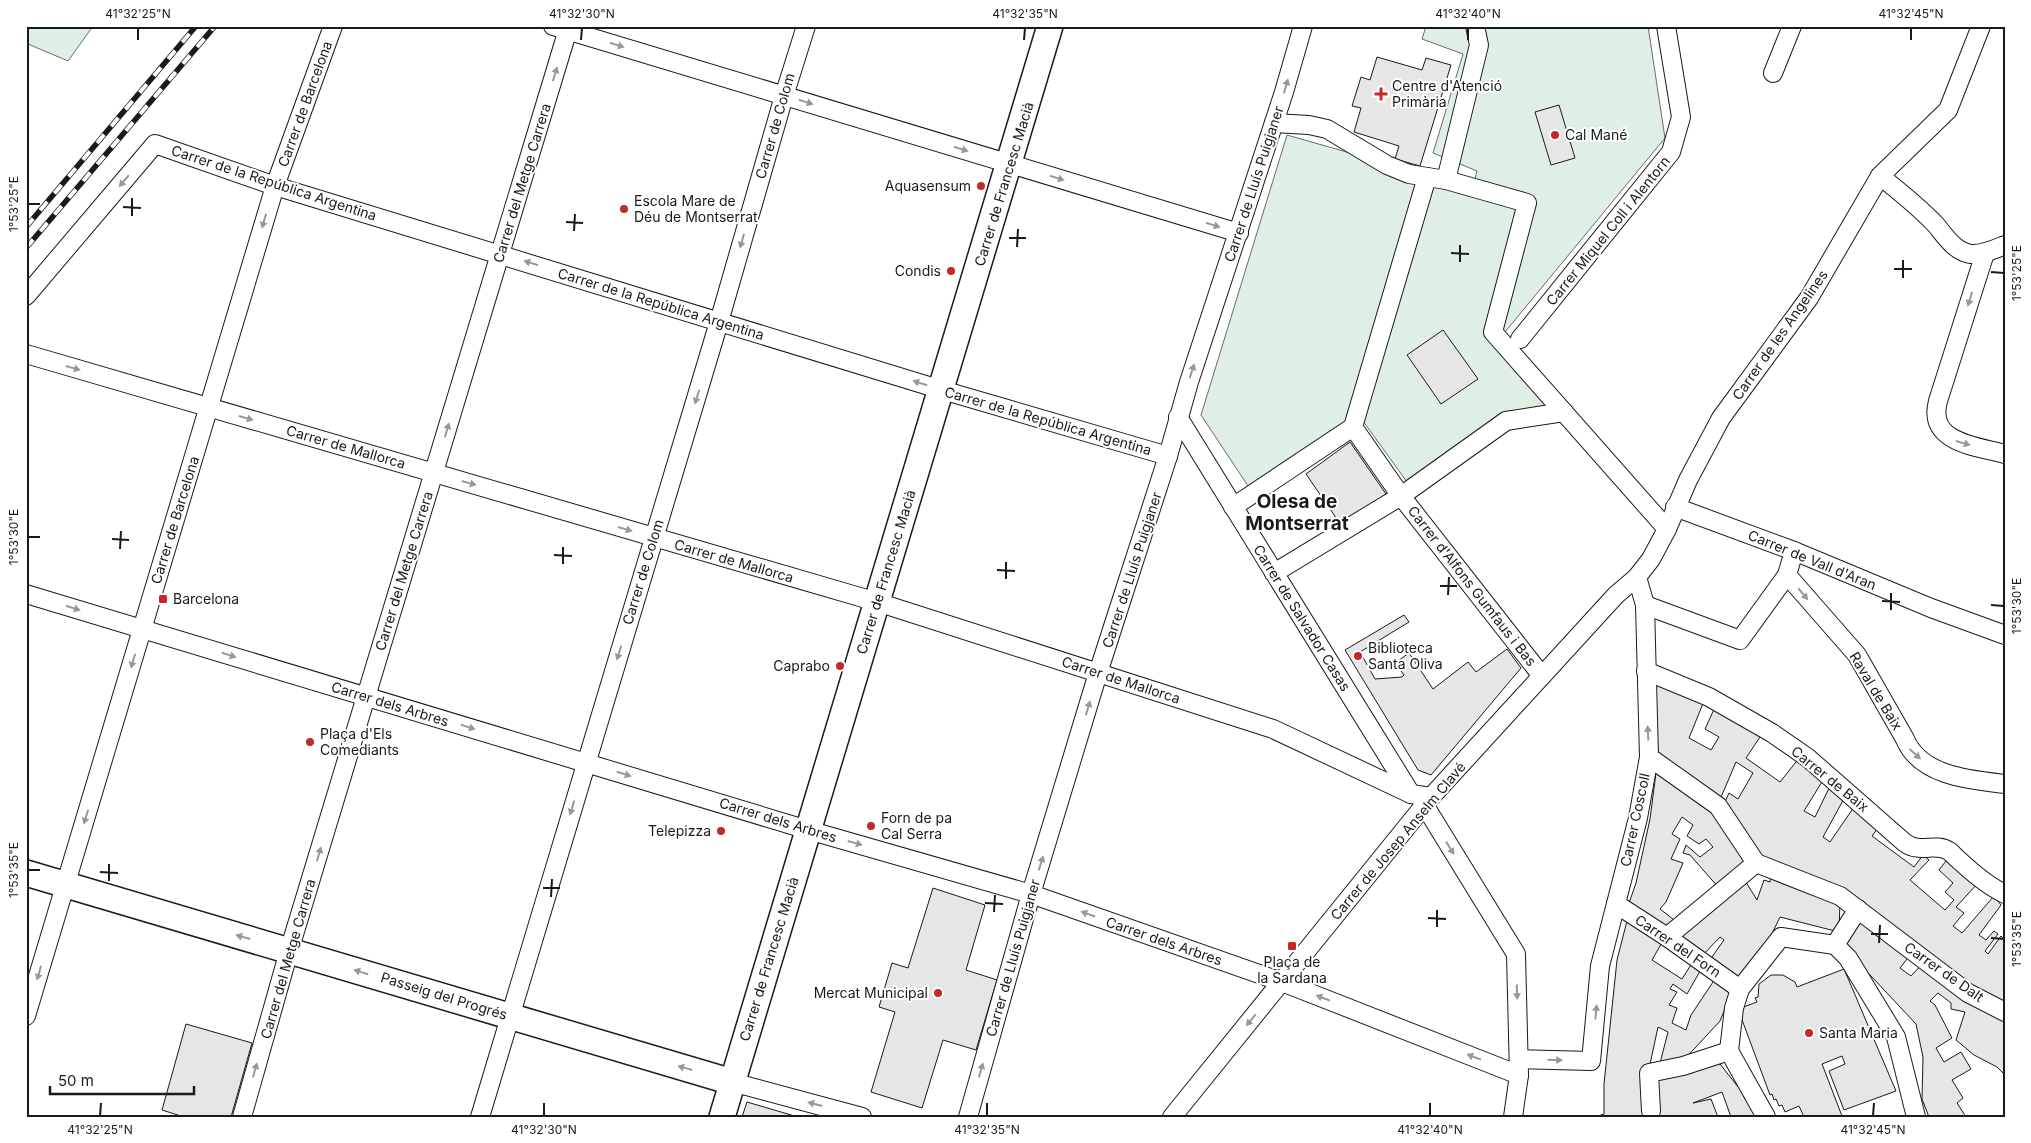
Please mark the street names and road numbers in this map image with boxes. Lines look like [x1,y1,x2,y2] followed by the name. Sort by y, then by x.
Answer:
[274,39,335,169] street label: Carrer de Barcelona
[751,71,798,181] street label: Carrer de Colom
[970,100,1037,268] street label: Carrer de Francesc Macià
[489,101,554,265] street label: Carrer del Metge Carrera
[1220,104,1287,264] street label: Carrer de Lluís Puigjaner
[169,141,379,224] street label: Carrer de la República Argentina
[1542,153,1673,309] street label: Carrer Miquel Coll i Alentorn
[556,264,766,343] street label: Carrer de la República Argentina
[1728,266,1831,403] street label: Carrer de les Angelines
[943,383,1154,458] street label: Carrer de la República Argentina
[284,421,408,472] street label: Carrer de Mallorca
[147,454,202,586] street label: Carrer de Barcelona
[852,488,919,656] street label: Carrer de Francesc Macià
[371,489,436,653] street label: Carrer del Metge Carrera
[1098,490,1165,650] street label: Carrer de Lluís Puigjaner
[1405,502,1540,669] street label: Carrer d'Alfons Gumfaus i Bas
[618,517,667,627] street label: Carrer de Colom
[1746,526,1879,593] street label: Carrer de Vall d'Aran
[672,535,796,586] street label: Carrer de Mallorca
[1250,541,1355,694] street label: Carrer de Salvador Casas
[1846,649,1907,733] street label: Raval de Baix
[1060,652,1182,707] street label: Carrer de Mallorca
[329,678,451,729] street label: Carrer dels Arbres
[1788,742,1873,815] street label: Carrer de Baix
[1326,758,1469,923] street label: Carrer de Josep Anselm Clavé
[1616,772,1653,868] street label: Carrer Coscoll
[717,794,839,845] street label: Carrer dels Arbres
[735,875,802,1043] street label: Carrer de Francesc Macià
[256,877,319,1041] street label: Carrer del Metge Carrera
[982,877,1043,1039] street label: Carrer de Lluís Puigjaner
[1632,911,1724,981] street label: Carrer del Forn
[1104,913,1224,968] street label: Carrer dels Arbres
[1901,938,1988,1005] street label: Carrer de Dalt
[379,968,509,1023] street label: Passeig del Progrés

